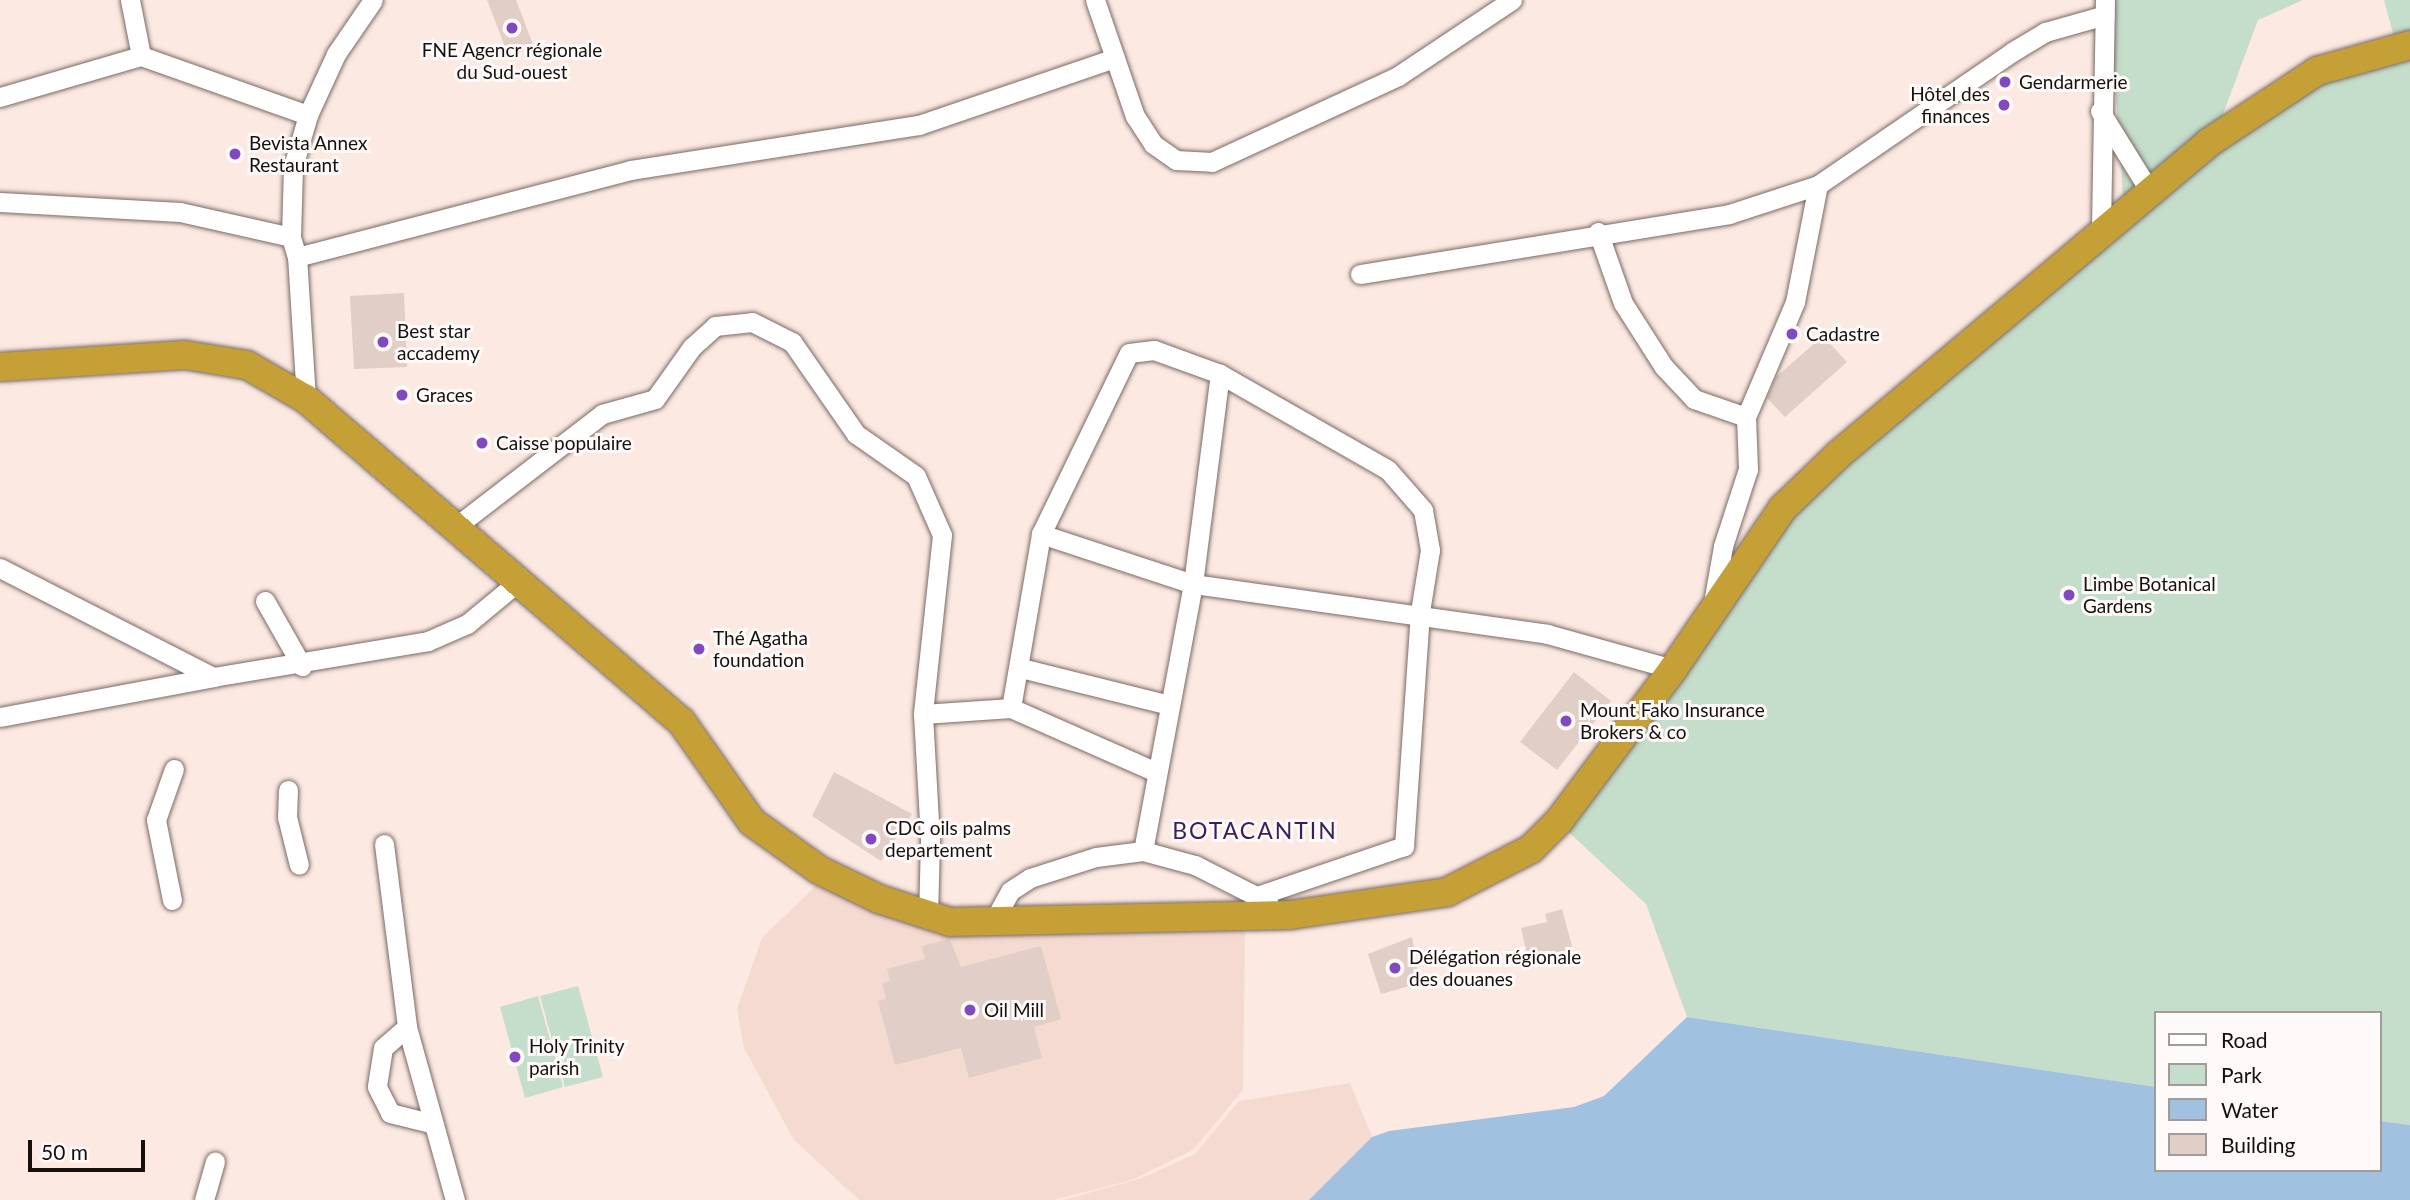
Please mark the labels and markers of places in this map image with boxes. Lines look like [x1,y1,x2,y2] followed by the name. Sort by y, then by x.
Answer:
[504,20,520,36] marker: FNE Agencr régionale du Sud-ouest
[421,39,603,83] place label: FNE Agencr régionale du Sud-ouest
[2019,71,2128,93] place label: Gendarmerie
[1997,74,2013,90] marker: Gendarmerie
[1910,83,1990,127] place label: Hôtel des finances
[1996,97,2012,113] marker: Hôtel des finances
[249,132,368,176] place label: Bevista Annex Restaurant
[227,146,243,162] marker: Bevista Annex Restaurant
[397,320,480,364] place label: Best star accademy
[1806,323,1880,345] place label: Cadastre
[1784,326,1800,342] marker: Cadastre
[375,334,391,350] marker: Best star accademy
[416,384,473,406] place label: Graces
[394,387,410,403] marker: Graces
[496,432,632,454] place label: Caisse populaire
[474,435,490,451] marker: Caisse populaire
[2083,573,2216,617] place label: Limbe Botanical Gardens
[2061,587,2077,603] marker: Limbe Botanical Gardens
[713,627,808,671] place label: Thé Agatha foundation
[691,641,707,657] marker: Thé Agatha foundation
[1580,699,1765,743] place label: Mount Fako Insurance Brokers & co
[1558,713,1574,729] marker: Mount Fako Insurance Brokers & co
[885,817,1011,861] place label: CDC oils palms departement
[863,831,879,847] marker: CDC oils palms departement
[1409,946,1581,990] place label: Délégation régionale des douanes
[1387,960,1403,976] marker: Délégation régionale des douanes
[984,999,1044,1021] place label: Oil Mill
[962,1002,978,1018] marker: Oil Mill
[529,1035,626,1079] place label: Holy Trinity parish
[507,1049,523,1065] marker: Holy Trinity parish

